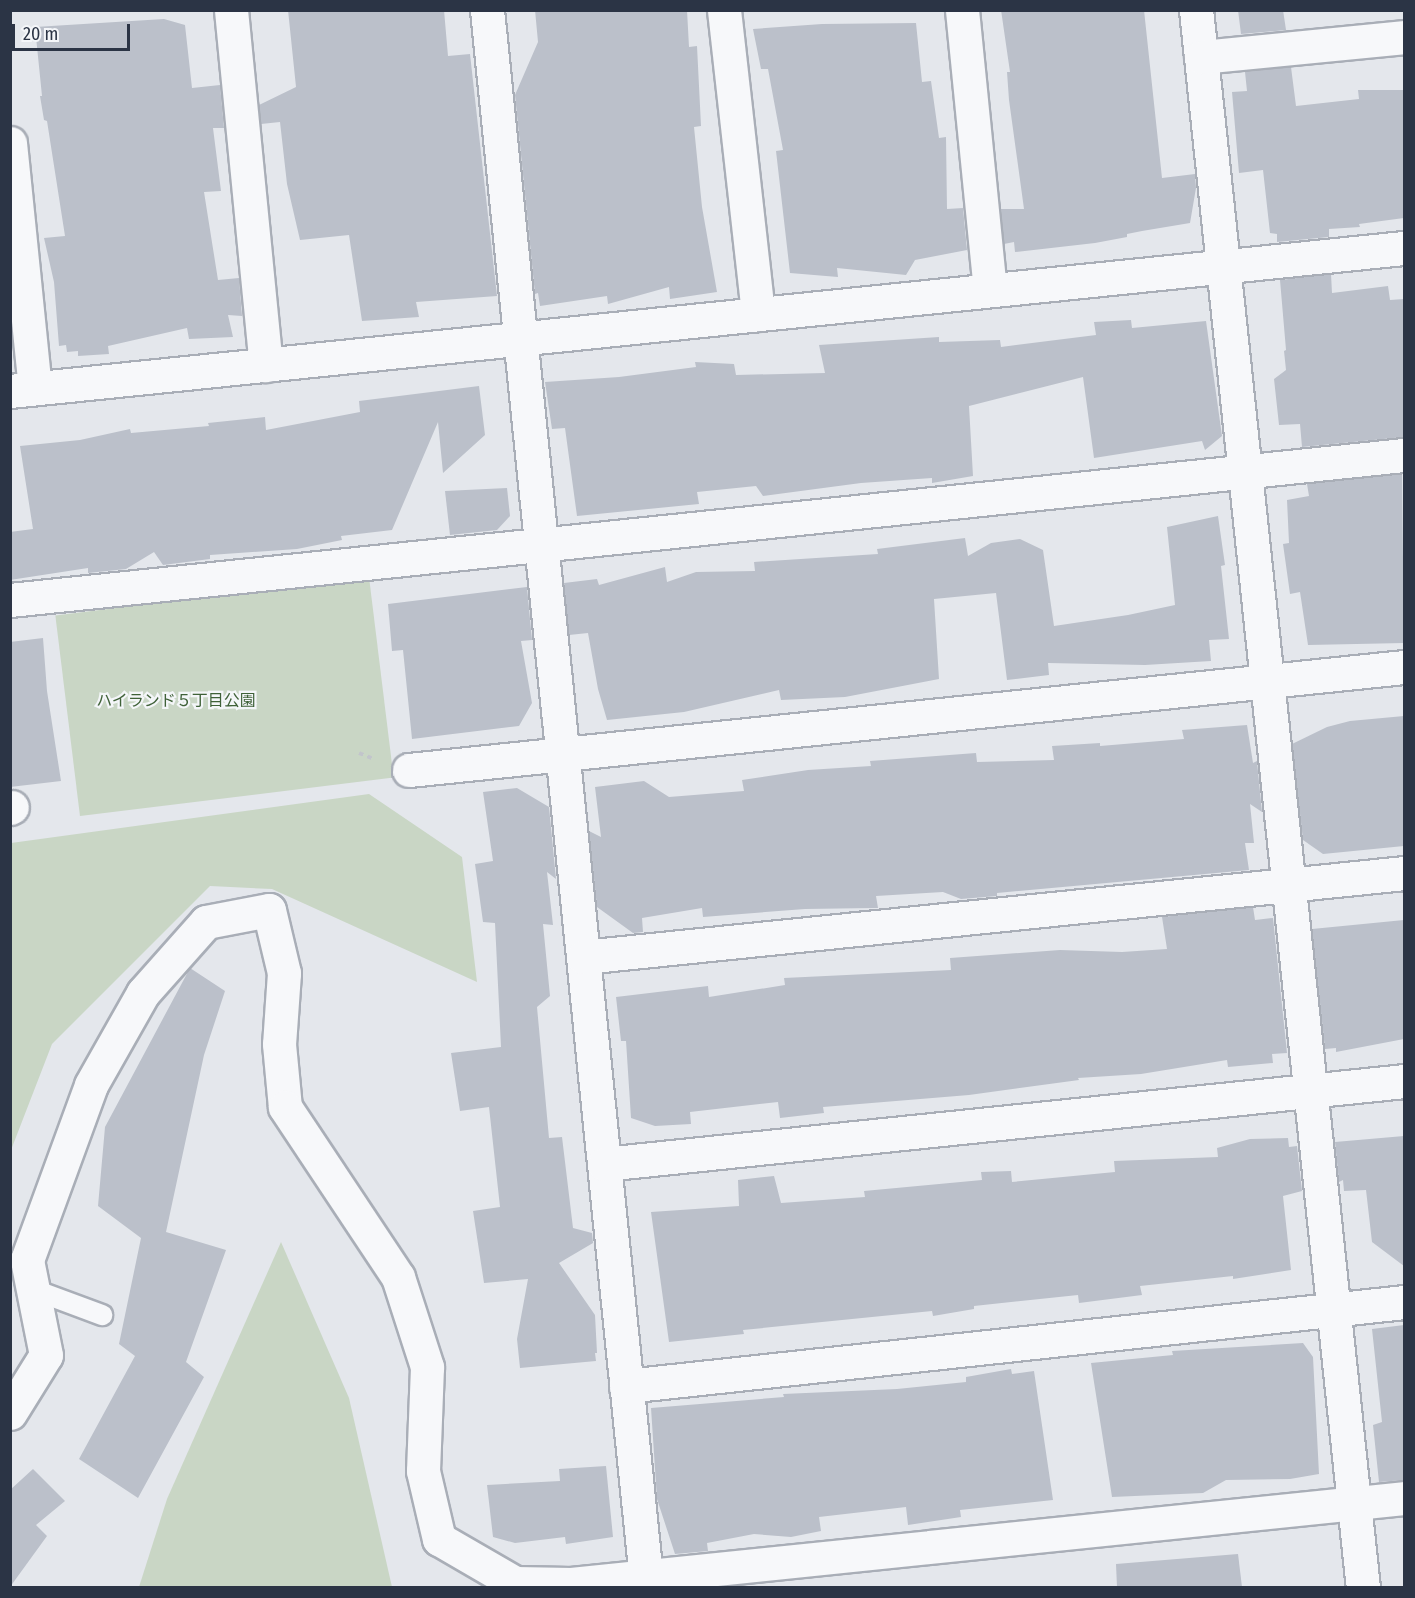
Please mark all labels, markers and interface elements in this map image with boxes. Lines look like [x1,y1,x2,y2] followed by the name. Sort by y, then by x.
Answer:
[15,12,134,50] scale bar
[23,23,58,45] text: 20 m
[96,691,256,711] park label: ハイランド５丁目公園

